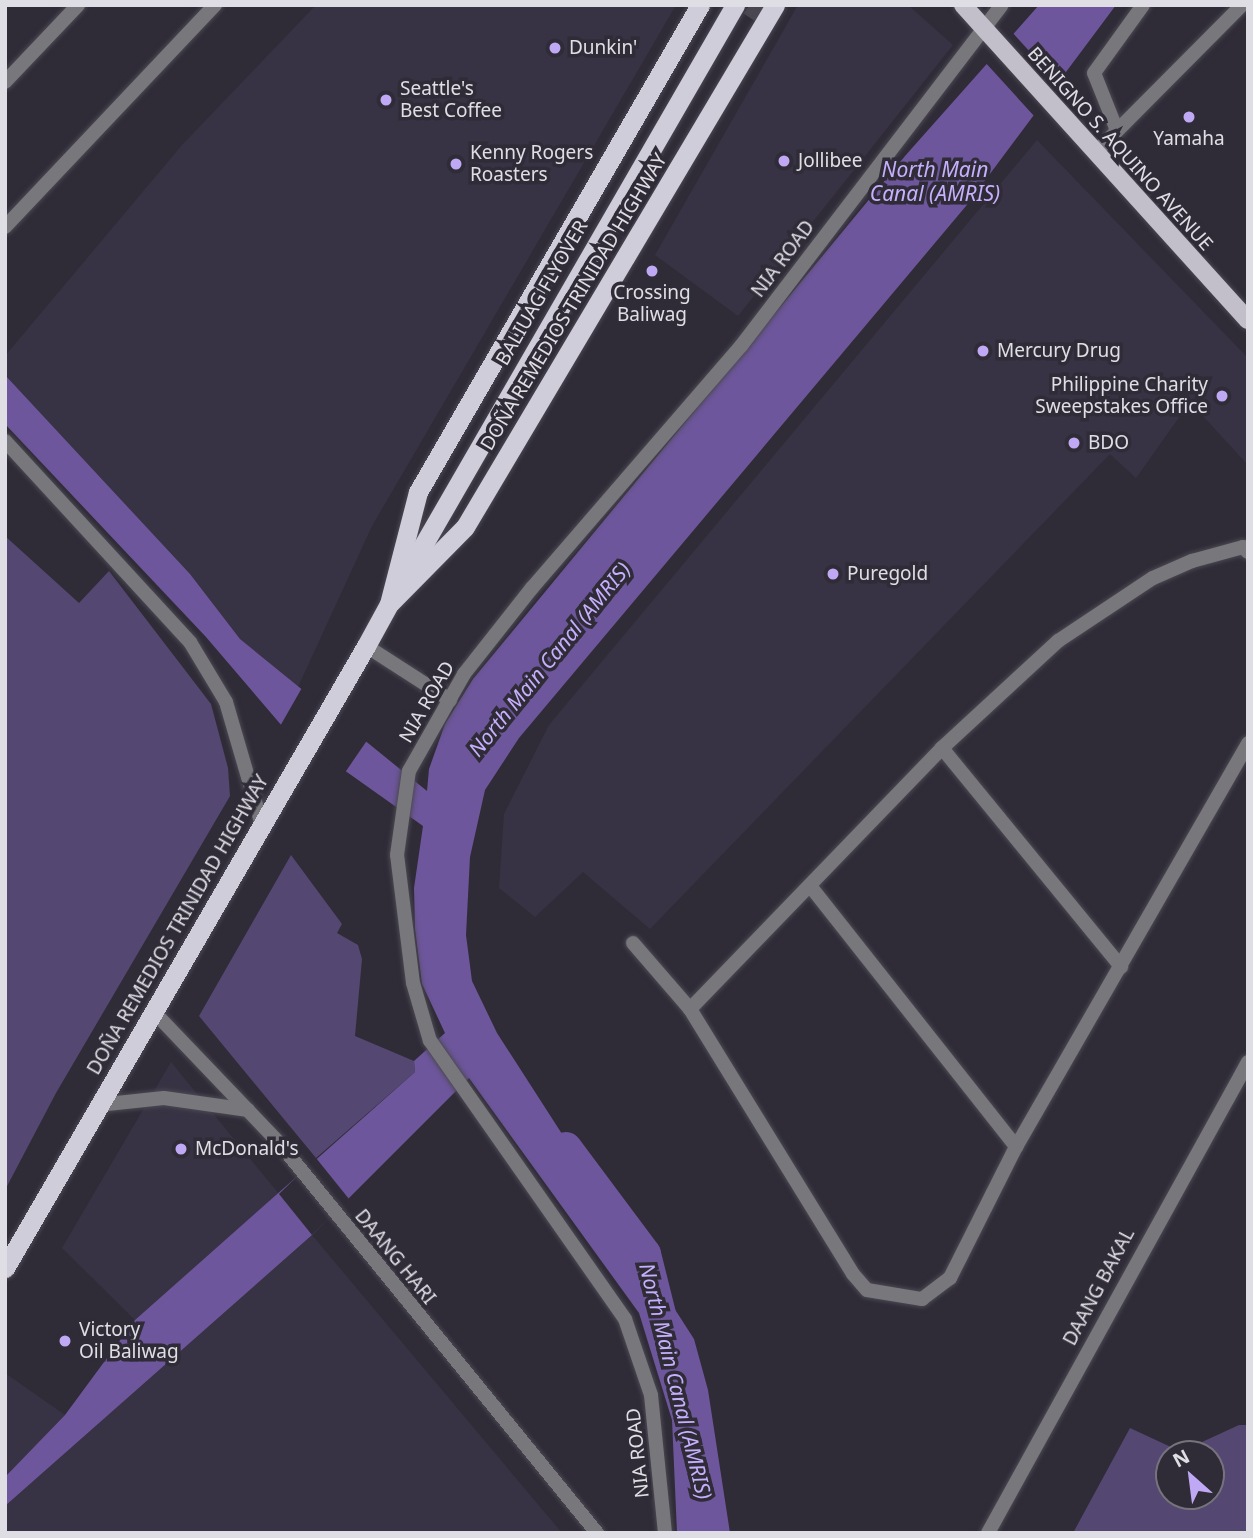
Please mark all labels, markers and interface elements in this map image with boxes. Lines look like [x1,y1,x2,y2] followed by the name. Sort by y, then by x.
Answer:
[569,37,637,59] place label: Dunkin'
[547,40,563,56] marker: Dunkin'
[1023,43,1217,255] street label: BENIGNO S. AQUINO AVENUE
[400,78,502,122] place label: Seattle's Best Coffee
[378,92,394,108] marker: Seattle's Best Coffee
[1181,109,1197,125] marker: Yamaha
[1153,128,1225,150] place label: Yamaha
[470,142,593,186] place label: Kenny Rogers Roasters
[476,149,672,455] street label: DOÑA REMEDIOS TRINIDAD HIGHWAY
[798,150,863,172] place label: Jollibee
[776,153,792,169] marker: Jollibee
[448,156,464,172] marker: Kenny Rogers Roasters
[870,156,1000,206] water label: North Main Canal (AMRIS)
[747,216,819,302] street label: NIA ROAD
[491,217,593,369] street label: BALIUAG FLYOVER
[644,263,660,279] marker: Crossing Baliwag
[613,282,691,326] place label: Crossing Baliwag
[997,340,1121,362] place label: Mercury Drug
[975,343,991,359] marker: Mercury Drug
[1035,374,1208,418] place label: Philippine Charity Sweepstakes Office
[1214,388,1230,404] marker: Philippine Charity Sweepstakes Office
[1088,432,1129,454] place label: BDO
[1066,435,1082,451] marker: BDO
[463,557,635,761] water label: North Main Canal (AMRIS)
[847,563,928,585] place label: Puregold
[825,566,841,582] marker: Puregold
[395,657,459,747] street label: NIA ROAD
[83,771,273,1079] street label: DOÑA REMEDIOS TRINIDAD HIGHWAY
[195,1138,299,1160] place label: McDonald's
[173,1141,189,1157] marker: McDonald's
[350,1205,440,1309] street label: DAANG HARI
[1059,1225,1139,1349] street label: DAANG BAKAL
[634,1260,718,1502] water label: North Main Canal (AMRIS)
[79,1319,179,1363] place label: Victory Oil Baliwag
[57,1333,73,1349] marker: Victory Oil Baliwag
[622,1407,654,1499] street label: NIA ROAD
[1155,1440,1225,1510] north arrow
[1168,1443,1194,1473] text: N

